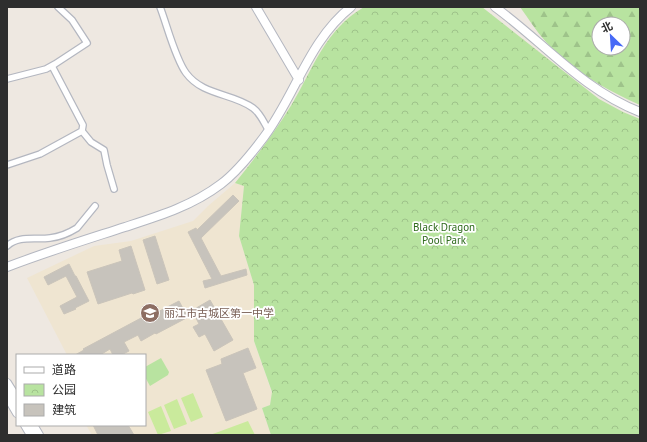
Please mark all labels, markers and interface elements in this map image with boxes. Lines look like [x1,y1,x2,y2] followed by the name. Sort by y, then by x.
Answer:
[591,16,631,56] north arrow
[599,18,615,36] text: 北
[413,220,475,247] park label: Black Dragon Pool Park
[139,302,161,324] school or university icon: 丽江市古城区第一中学
[164,306,274,320] place label: 丽江市古城区第一中学
[16,354,146,426] legend
[52,362,76,377] text: 道路
[52,382,76,397] text: 公园
[52,402,76,417] text: 建筑

